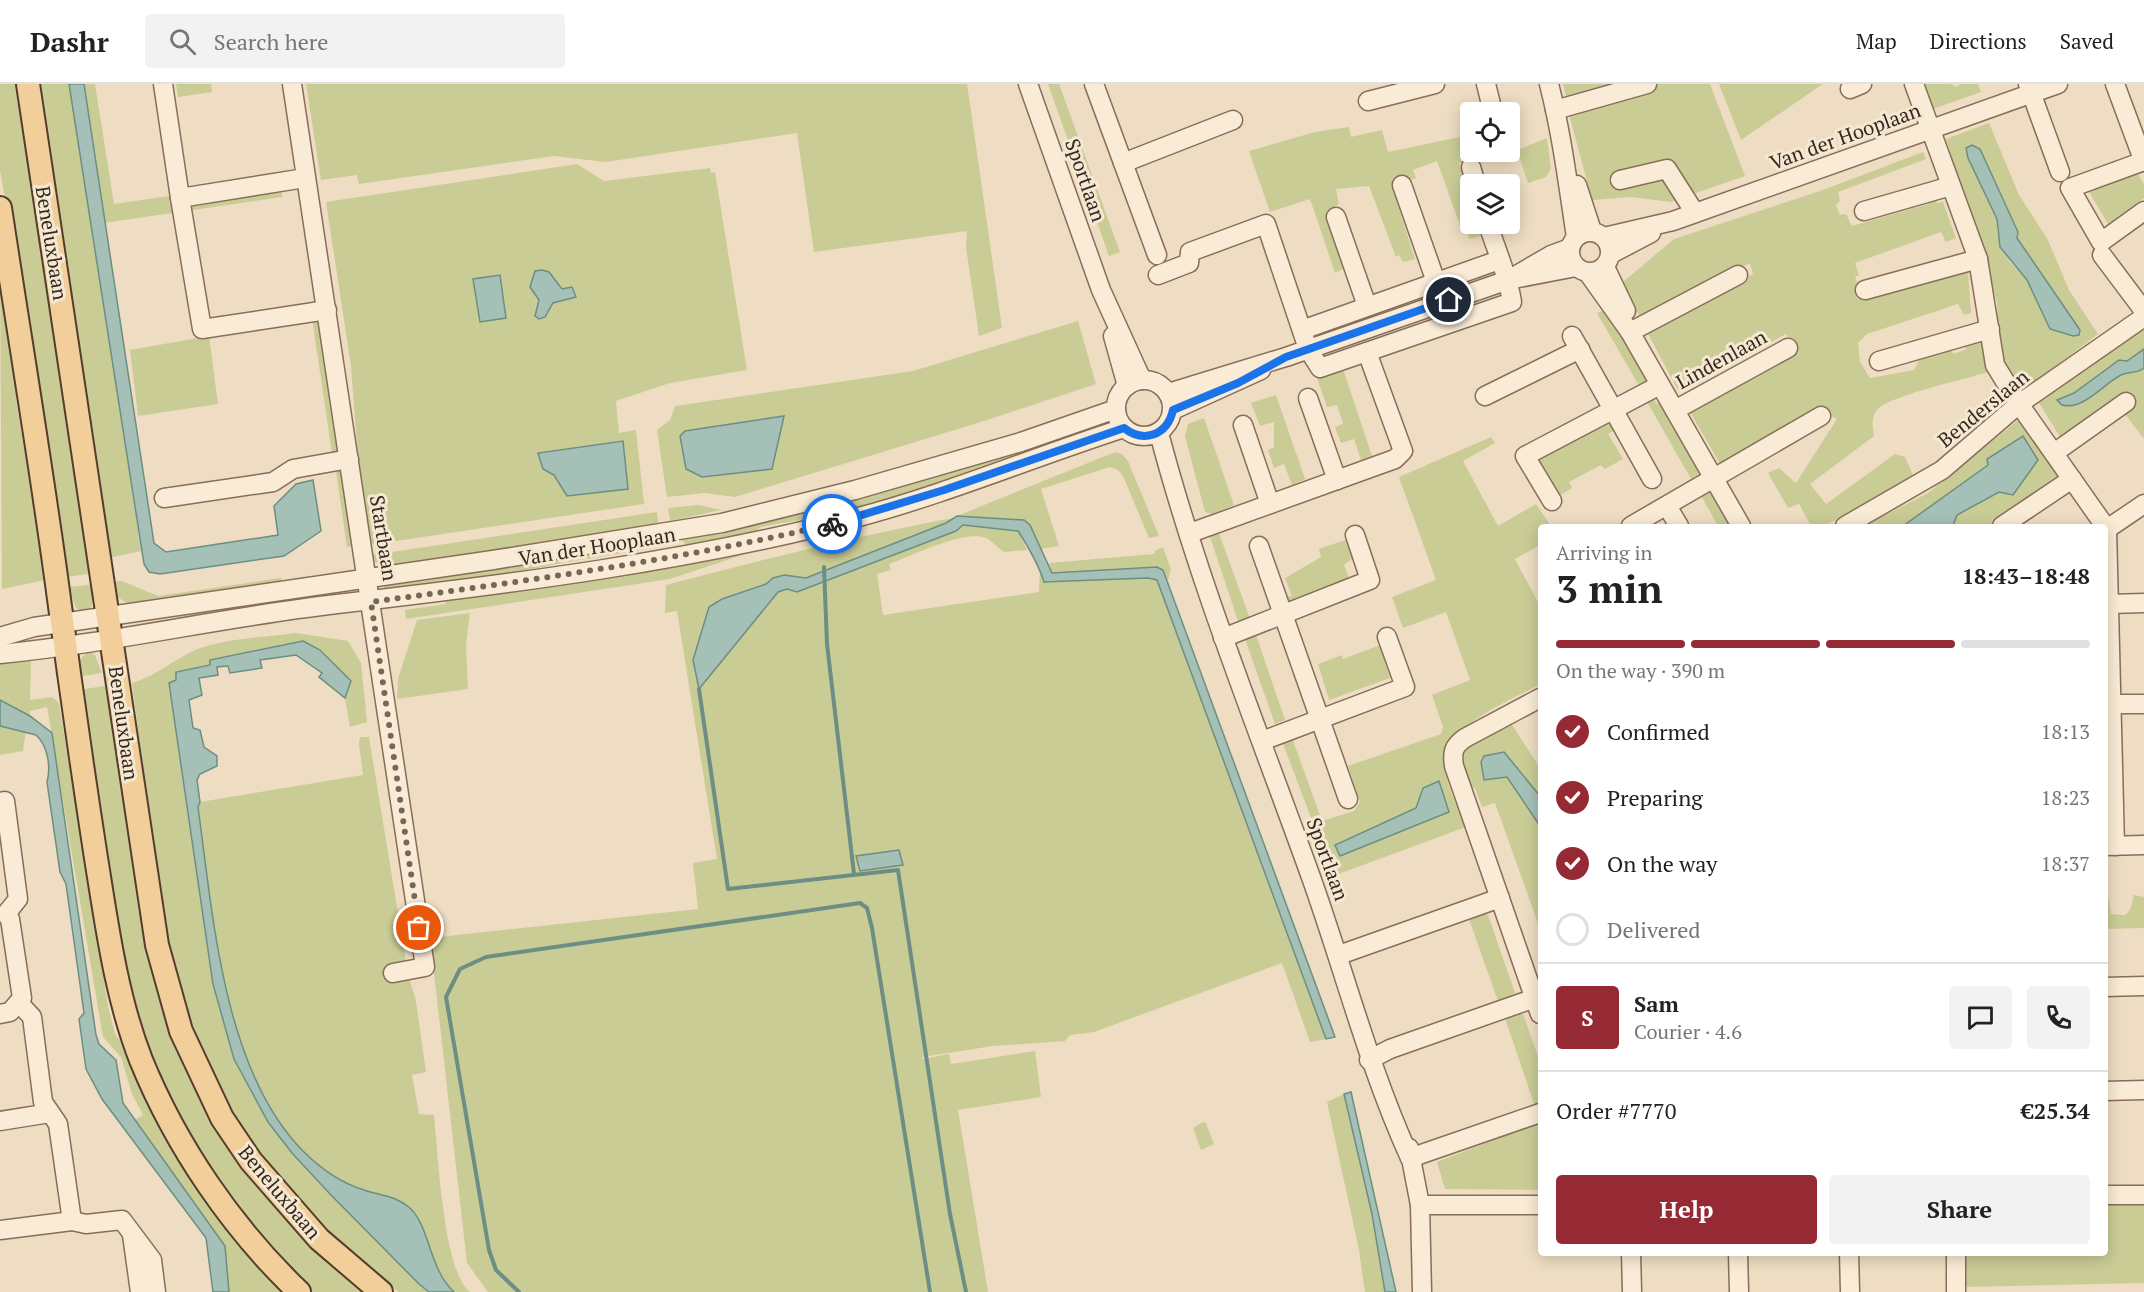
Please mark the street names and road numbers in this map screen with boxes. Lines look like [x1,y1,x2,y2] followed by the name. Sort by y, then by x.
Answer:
[1766,96,1924,176] street label: Van der Hooplaan
[1059,135,1113,225] street label: Sportlaan
[30,184,74,302] street label: Beneluxbaan
[1671,323,1771,395] street label: Lindenlaan
[1932,363,2034,453] street label: Benderslaan
[364,493,404,583] street label: Startbaan
[517,520,678,572] street label: Van der Hooplaan
[103,664,145,782] street label: Beneluxbaan
[1301,814,1355,904] street label: Sportlaan
[233,1139,327,1245] street label: Beneluxbaan

